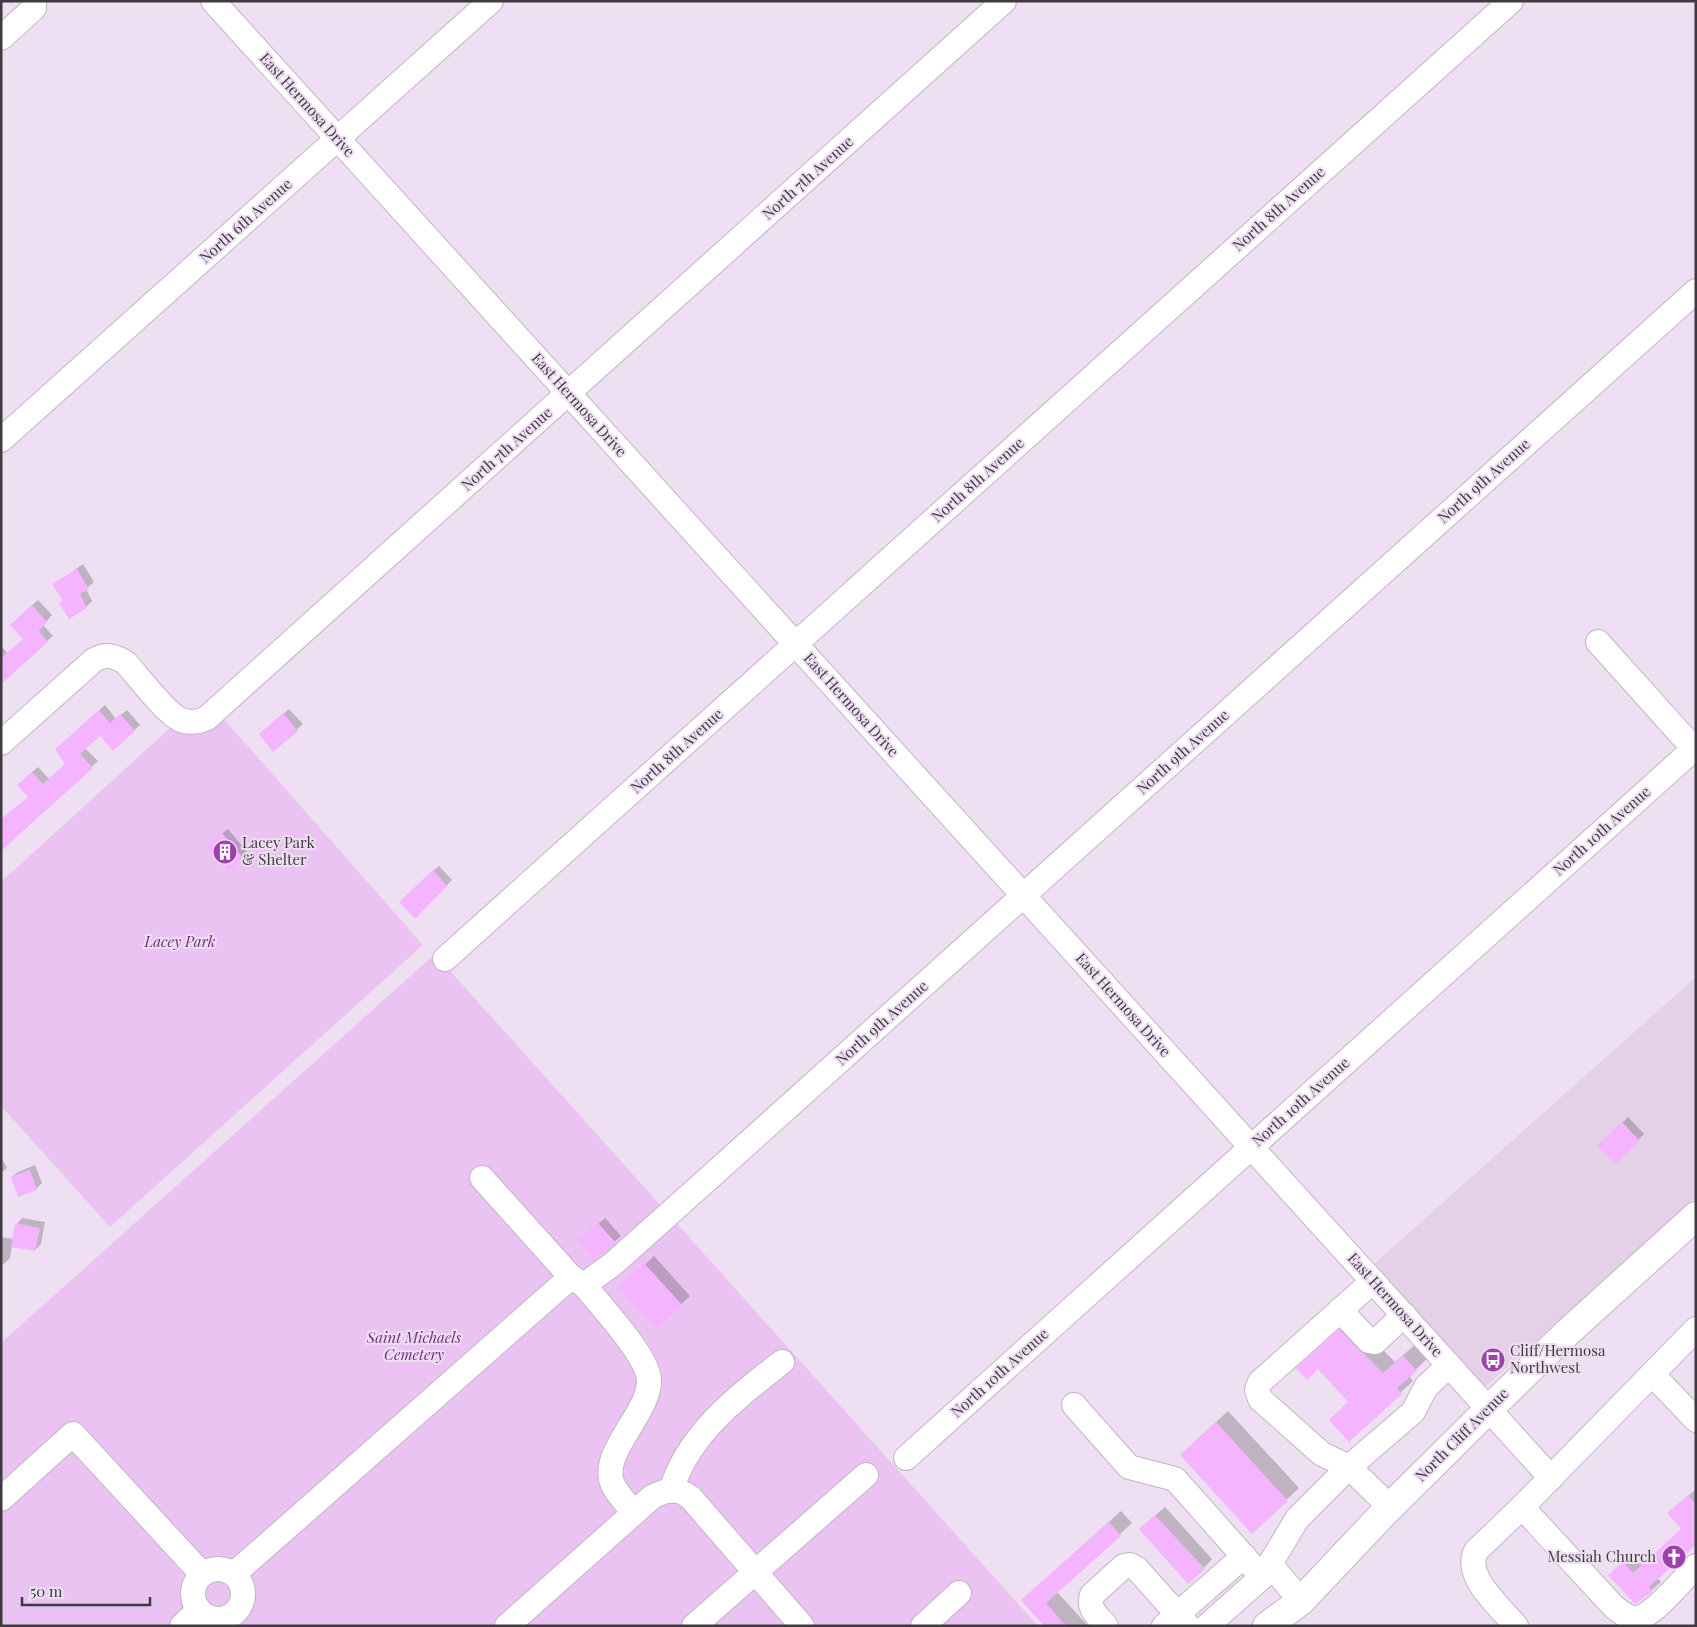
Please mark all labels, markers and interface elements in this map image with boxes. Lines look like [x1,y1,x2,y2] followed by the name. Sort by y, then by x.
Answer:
[256,48,360,161] street label: East Hermosa Drive
[758,131,857,224] street label: North 7th Avenue
[1228,161,1329,255] street label: North 8th Avenue
[195,173,296,267] street label: North 6th Avenue
[528,348,632,461] street label: East Hermosa Drive
[457,402,556,495] street label: North 7th Avenue
[927,432,1028,526] street label: North 8th Avenue
[1433,433,1534,527] street label: North 9th Avenue
[800,648,904,761] street label: East Hermosa Drive
[626,703,727,797] street label: North 8th Avenue
[1132,704,1233,798] street label: North 9th Avenue
[1548,781,1654,879] street label: North 10th Avenue
[242,832,315,869] place label: Lacey Park & Shelter
[212,839,238,865] building icon: Lacey Park & Shelter
[143,931,216,951] park label: Lacey Park
[1072,948,1176,1061] street label: East Hermosa Drive
[831,975,932,1069] street label: North 9th Avenue
[1247,1052,1353,1150] street label: North 10th Avenue
[1344,1248,1448,1361] street label: East Hermosa Drive
[946,1323,1052,1421] street label: North 10th Avenue
[366,1327,461,1364] park label: Saint Michaels Cemetery
[1510,1340,1606,1377] place label: Cliff/Hermosa Northwest
[1480,1347,1506,1373] bus stop icon: Cliff/Hermosa Northwest
[1410,1383,1512,1485] street label: North Cliff Avenue
[1661,1544,1687,1570] church icon: Messiah Church
[1547,1546,1656,1566] place label: Messiah Church
[22,1574,150,1606] scale bar
[30,1581,63,1601] text: 50 m

